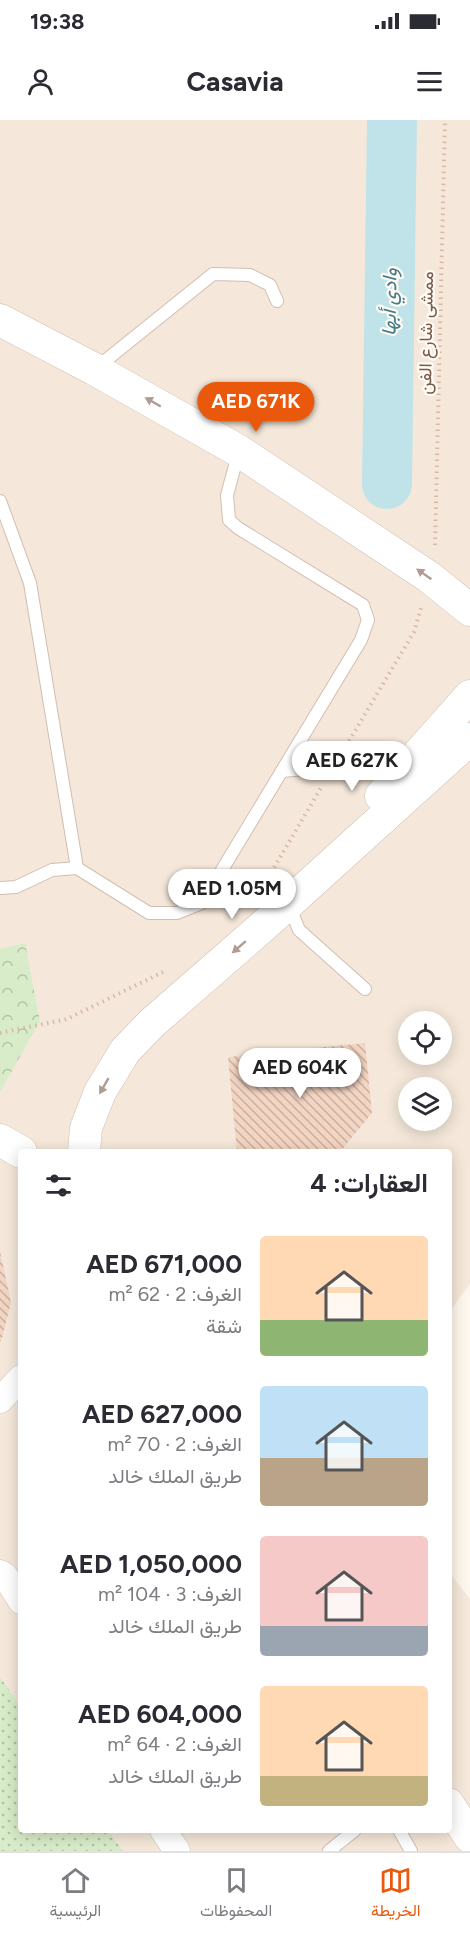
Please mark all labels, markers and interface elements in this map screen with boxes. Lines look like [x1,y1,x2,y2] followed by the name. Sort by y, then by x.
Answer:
[30,8,84,35] text: 19:38
[24,65,57,98] icon: person
[186,65,284,98] text: Casavia
[413,65,446,98] icon: menu
[376,268,406,336] water label: وادي أبها
[414,271,439,395] street label: ممشى شارع الفن
[194,382,318,433] pin: AED 671K
[211,389,301,413] text: AED 671K
[144,398,161,408] one-way arrow
[416,568,432,580] one-way arrow
[290,741,414,792] pin: AED 627K
[306,748,398,772] text: AED 627K
[163,869,301,920] pin: AED 1.05M
[182,876,282,900] text: AED 1.05M
[232,940,247,953] one-way arrow
[398,1011,452,1131] map controls
[398,1011,452,1065] button: locate
[238,1048,362,1099] pin: AED 604K
[252,1055,348,1079] text: AED 604K
[398,1077,452,1131] button: layers
[99,1078,109,1095] one-way arrow
[310,1167,428,1199] text: العقارات: 4
[42,1169,75,1202] icon: filters
[86,1248,242,1280] text: AED 671,000
[308,1260,380,1332] icon: home
[109,1282,242,1306] text: الغرف: 2 · 62 m²
[206,1314,242,1338] text: شقة
[82,1398,242,1430] text: AED 627,000
[308,1410,380,1482] icon: home
[108,1432,242,1456] text: الغرف: 2 · 70 m²
[108,1464,242,1488] text: طريق الملك خالد
[60,1548,242,1580] text: AED 1,050,000
[308,1560,380,1632] icon: home
[98,1582,242,1606] text: الغرف: 3 · 104 m²
[108,1614,242,1638] text: طريق الملك خالد
[78,1698,242,1730] text: AED 604,000
[308,1710,380,1782] icon: home
[107,1732,242,1756] text: الغرف: 2 · 64 m²
[108,1764,242,1788] text: طريق الملك خالد
[49,1864,101,1925] tab: الرئيسية
[200,1864,272,1925] tab: المحفوظات
[371,1864,421,1925] tab: الخريطة

